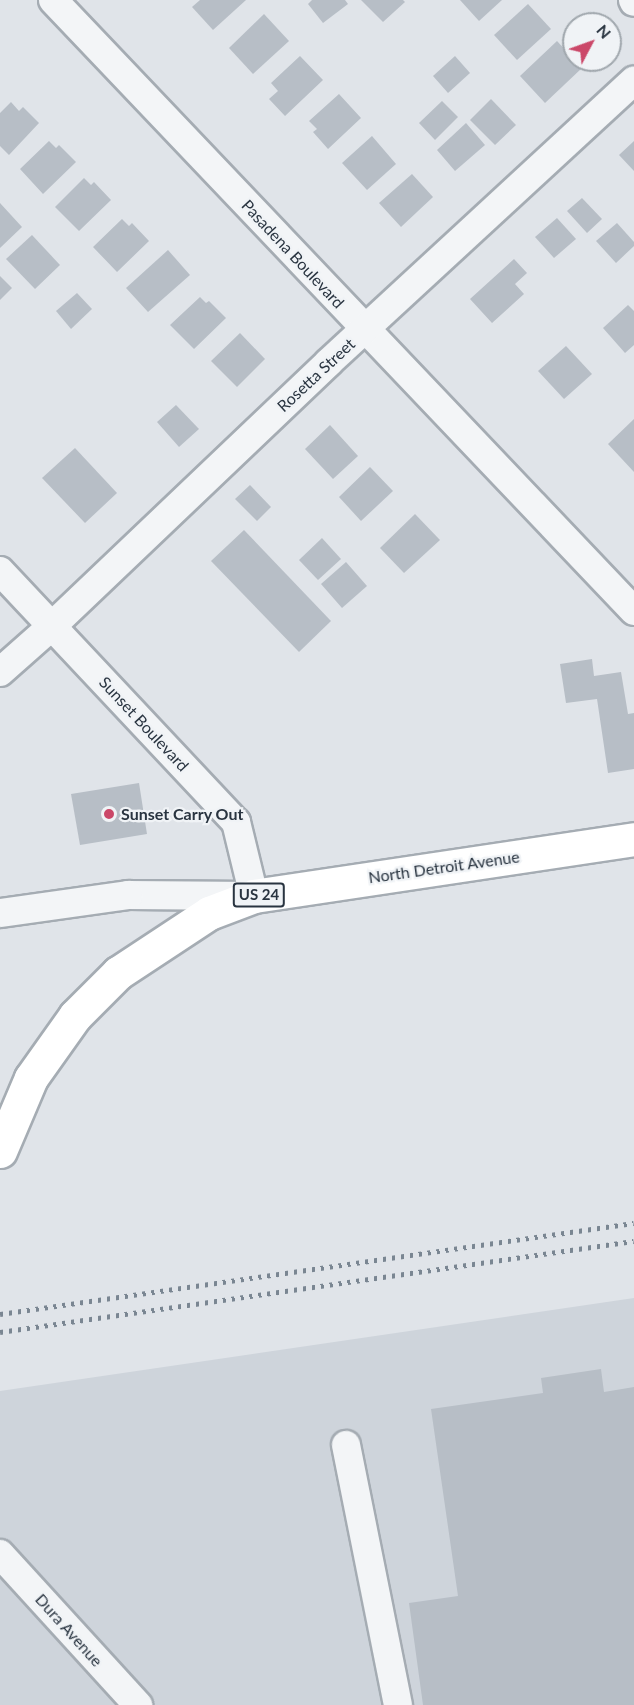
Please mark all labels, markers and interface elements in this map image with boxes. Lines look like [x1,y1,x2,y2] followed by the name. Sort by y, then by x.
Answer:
[562,12,622,72] north arrow
[593,20,616,42] text: N
[238,196,348,312] street label: Pasadena Boulevard
[273,334,359,416] street label: Rosetta Street
[95,673,193,775] street label: Sunset Boulevard
[121,804,244,824] place label: Sunset Carry Out
[102,807,116,821] marker: Sunset Carry Out
[367,847,521,887] street label: North Detroit Avenue
[232,883,286,907] road number: US 24
[31,1590,107,1670] street label: Dura Avenue

